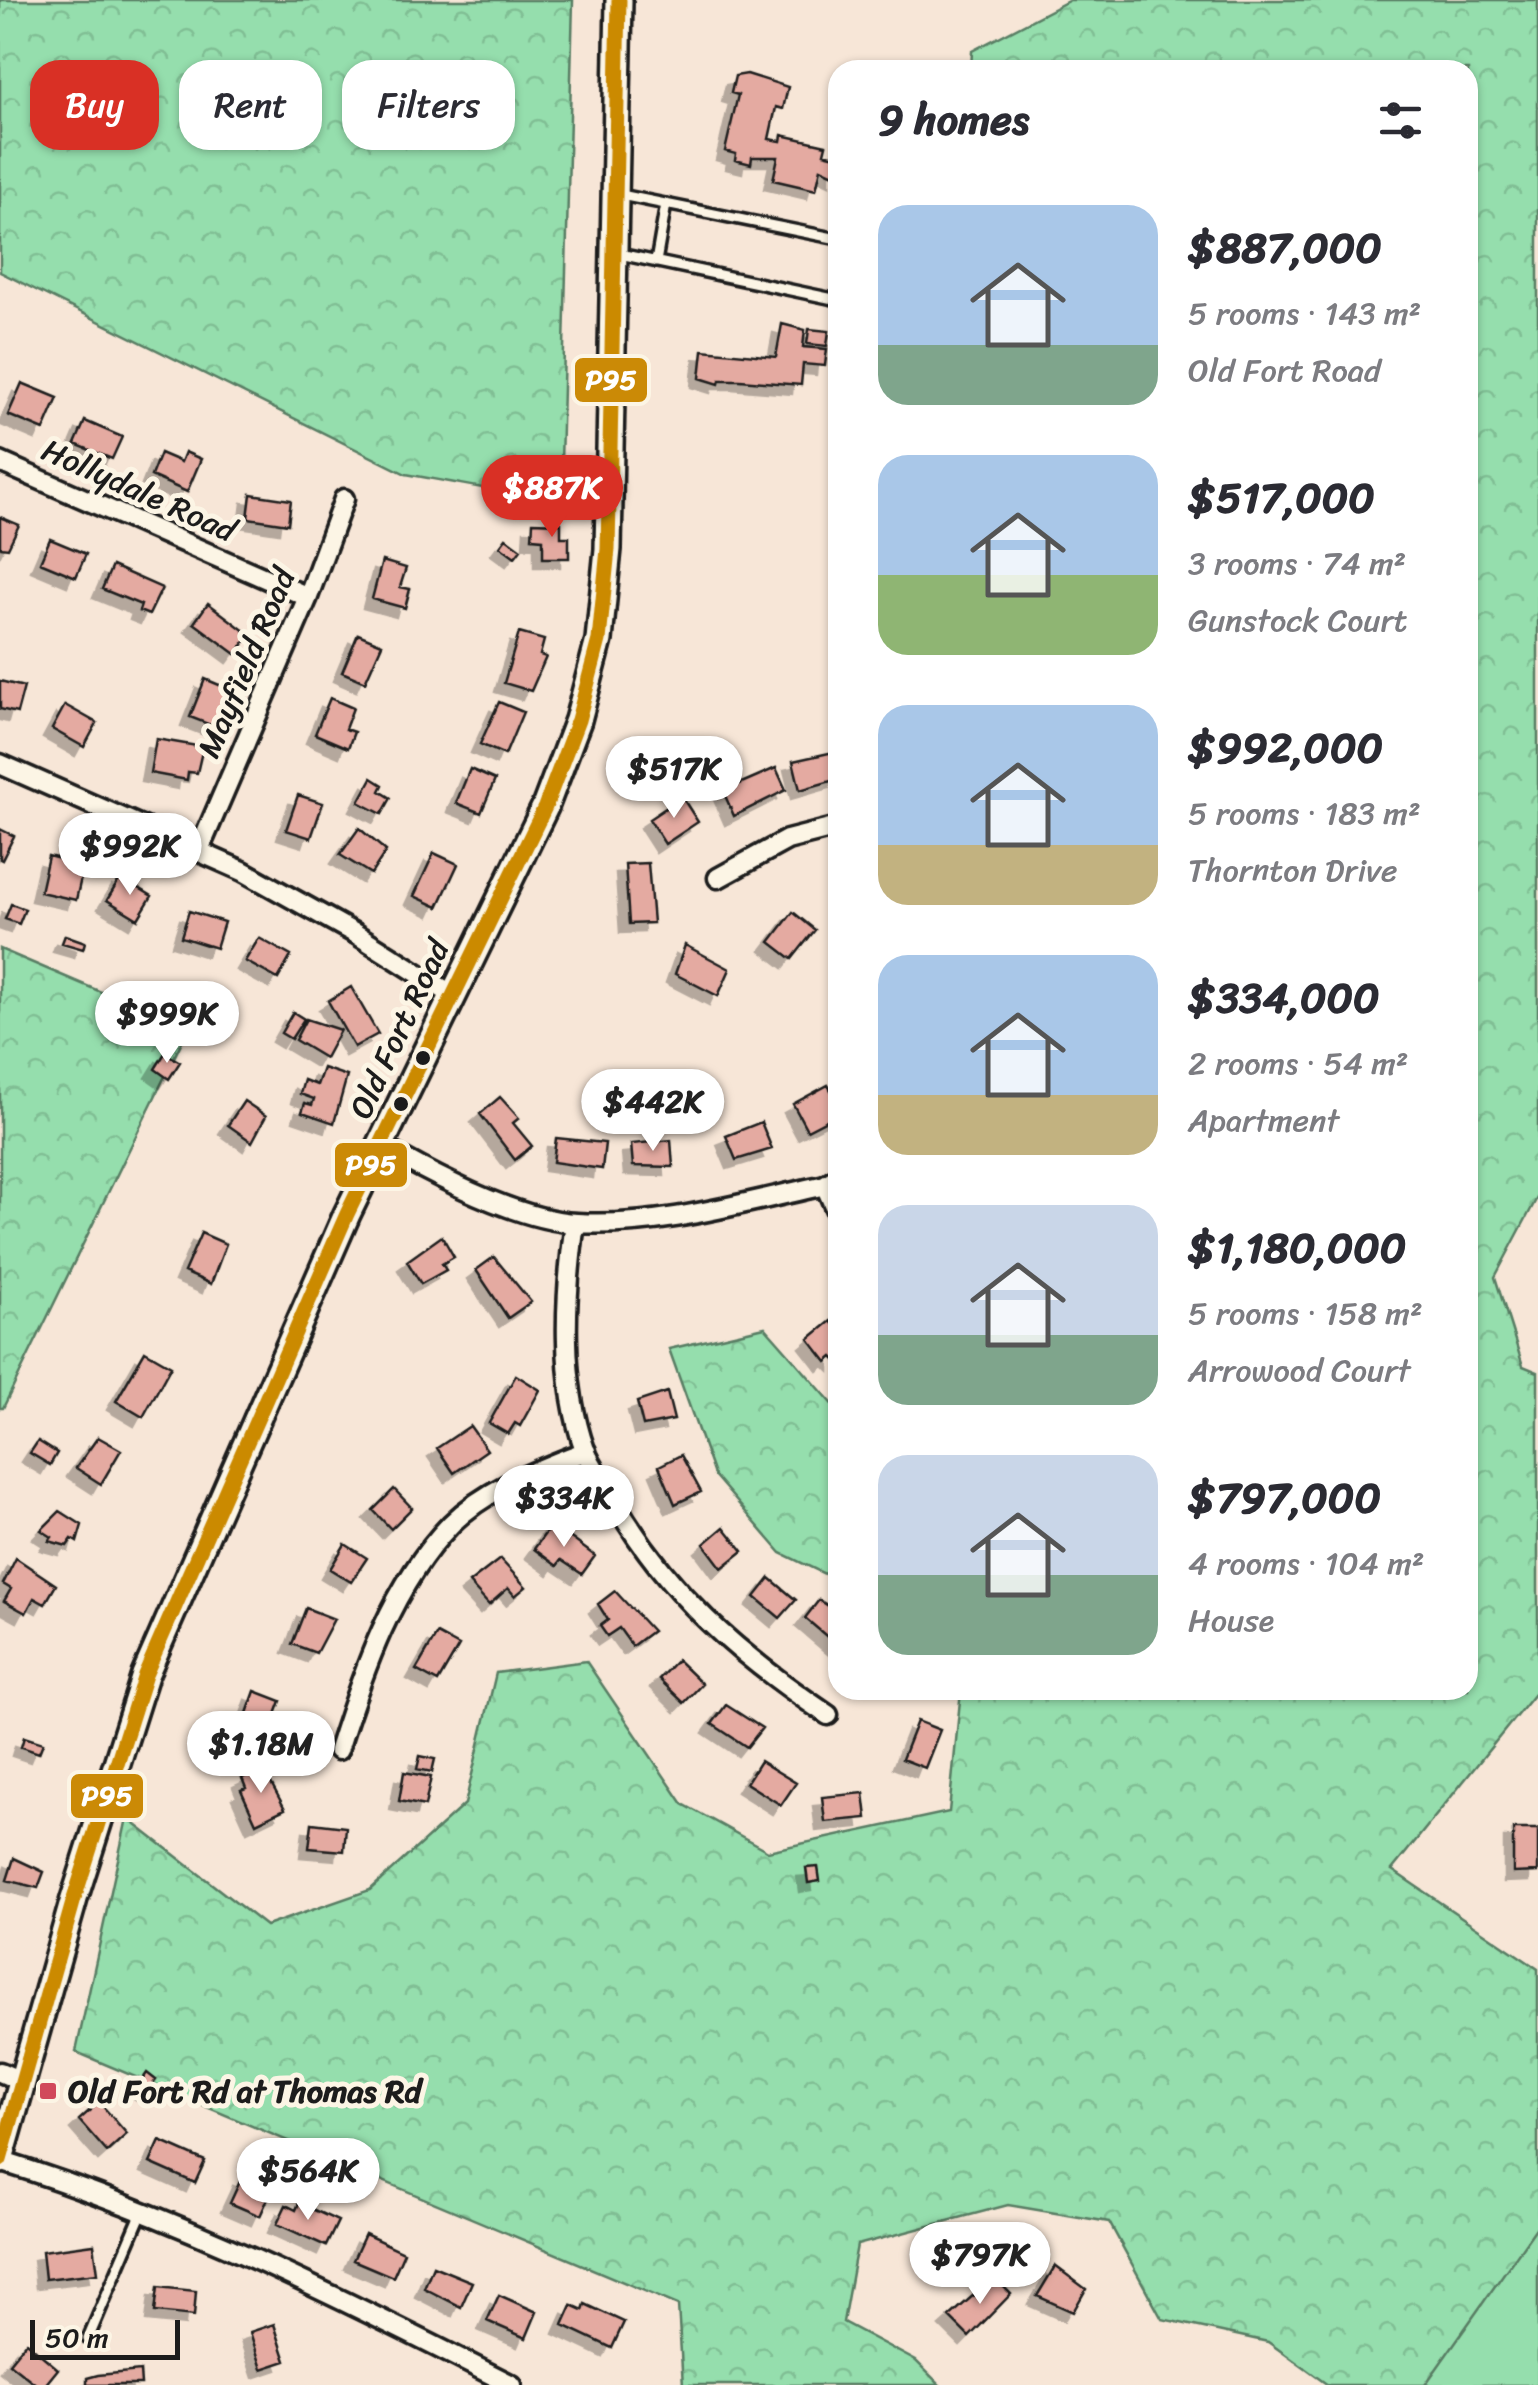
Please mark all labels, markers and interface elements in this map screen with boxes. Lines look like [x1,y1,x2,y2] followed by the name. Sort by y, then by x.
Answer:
[30,60,159,150] chip: Buy
[179,60,322,150] chip: Rent
[342,60,515,150] chip: Filters
[878,83,1029,157] text: 9 homes
[1373,93,1428,148] icon: filters
[1188,211,1382,285] text: $887,000
[958,245,1078,365] icon: home
[1188,285,1421,342] text: 5 rooms · 143 m²
[1188,342,1381,399] text: Old Fort Road
[585,355,637,404] text: P95
[573,356,649,404] line badge: P95
[32,422,247,560] street label: Hollydale Road
[482,455,622,540] pin: $887K
[503,459,601,516] text: $887K
[1188,461,1375,535] text: $517,000
[958,495,1078,615] icon: home
[1188,535,1406,592] text: 3 rooms · 74 m²
[181,557,313,767] street label: Mayfield Road
[1188,592,1408,649] text: Gunstock Court
[1188,711,1383,785] text: $992,000
[604,736,744,821] pin: $517K
[628,740,720,797] text: $517K
[958,745,1078,865] icon: home
[1188,785,1420,842] text: 5 rooms · 183 m²
[60,813,200,898] pin: $992K
[81,817,179,874] text: $992K
[1188,842,1398,899] text: Thornton Drive
[333,928,467,1129] street label: Old Fort Road
[1188,961,1380,1035] text: $334,000
[97,981,237,1066] pin: $999K
[117,985,217,1042] text: $999K
[958,995,1078,1115] icon: home
[1188,1035,1408,1092] text: 2 rooms · 54 m²
[413,1048,433,1068] unlabelled marker
[583,1069,723,1154] pin: $442K
[603,1073,703,1130] text: $442K
[1188,1092,1339,1149] text: Apartment
[391,1094,411,1114] unlabelled marker
[345,1140,397,1189] text: P95
[333,1141,409,1189] line badge: P95
[1188,1211,1406,1285] text: $1,180,000
[958,1245,1078,1365] icon: home
[1188,1285,1422,1342] text: 5 rooms · 158 m²
[1188,1342,1410,1399] text: Arrowood Court
[1188,1461,1381,1535] text: $797,000
[494,1465,634,1550] pin: $334K
[516,1469,612,1526] text: $334K
[958,1495,1078,1615] icon: home
[1188,1535,1424,1592] text: 4 rooms · 104 m²
[1188,1592,1274,1649] text: House
[180,1711,342,1796] pin: $1.18M
[209,1715,313,1772] text: $1.18M
[81,1771,133,1820] text: P95
[69,1772,145,1820] line badge: P95
[68,2063,424,2120] place label: Old Fort Rd at Thomas Rd
[37,2080,59,2102] marker: Old Fort Rd at Thomas Rd
[238,2138,378,2223] pin: $564K
[259,2142,357,2199] text: $564K
[910,2222,1050,2307] pin: $797K
[931,2226,1029,2283] text: $797K
[45,2313,109,2362] text: 50 m
[30,2315,180,2360] scale bar

